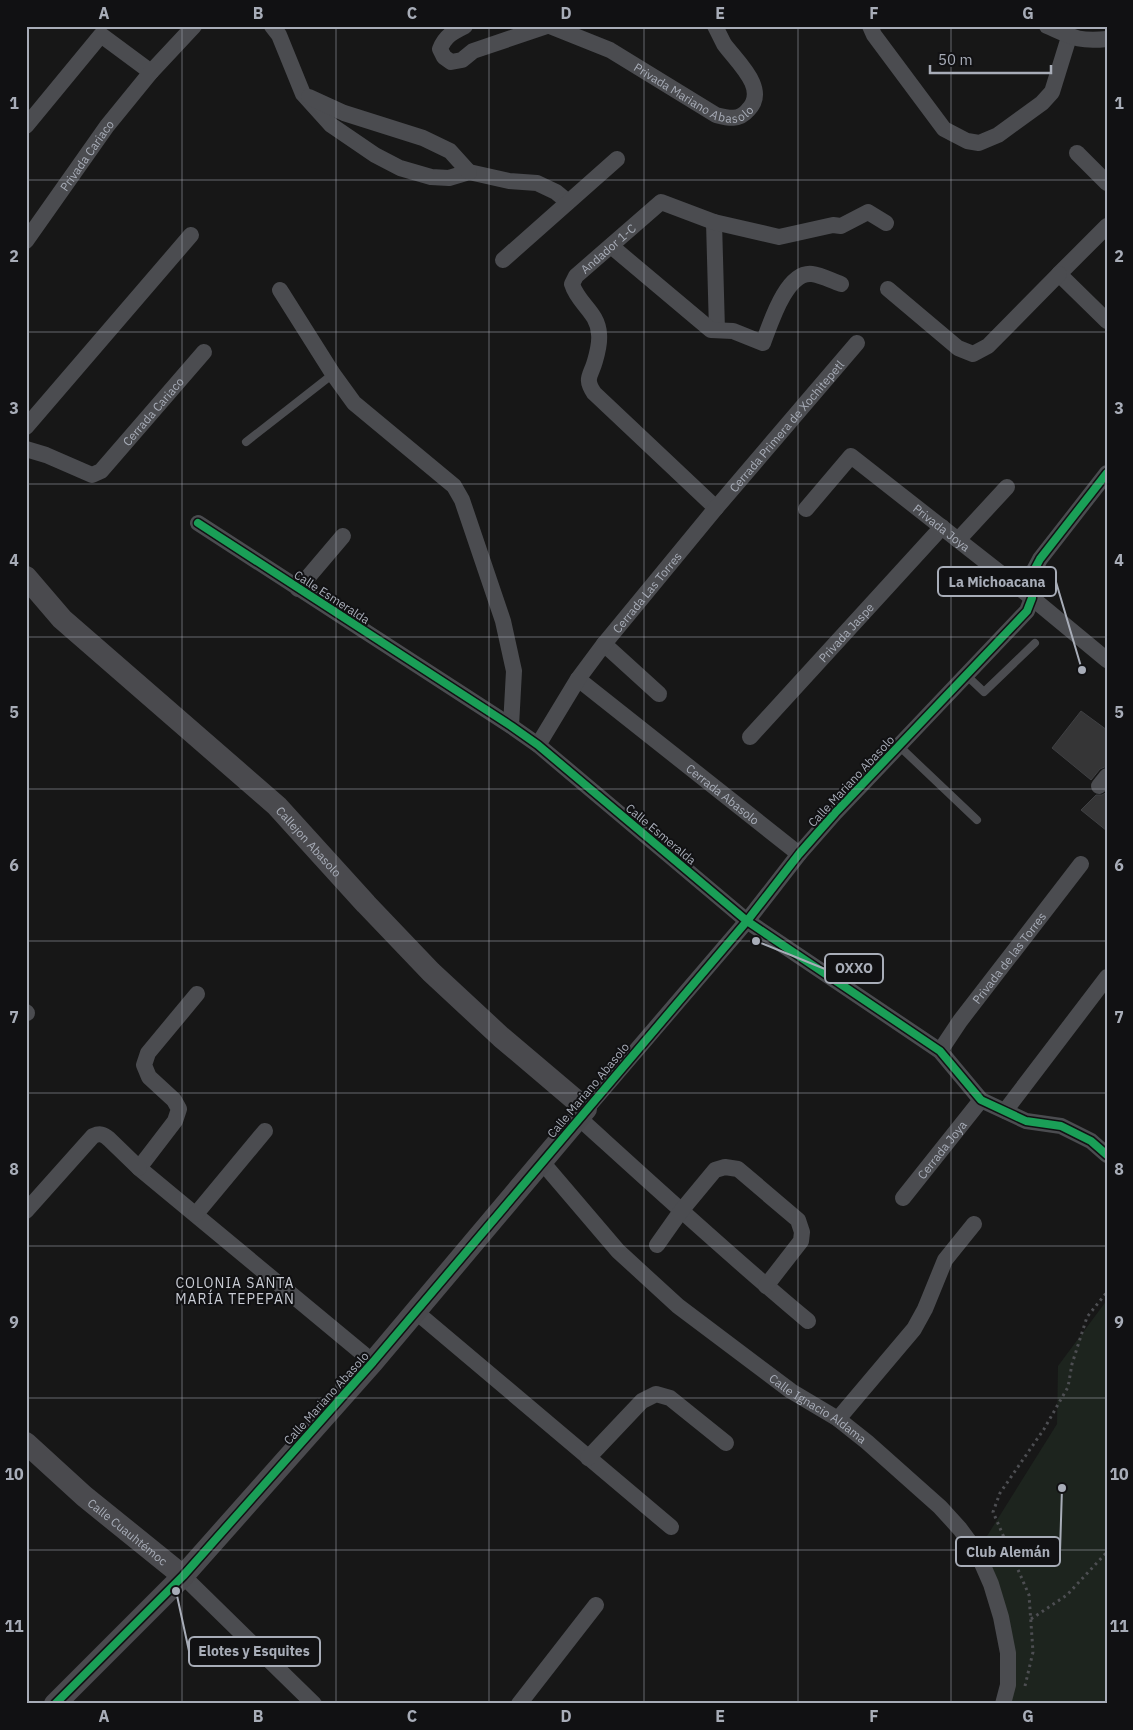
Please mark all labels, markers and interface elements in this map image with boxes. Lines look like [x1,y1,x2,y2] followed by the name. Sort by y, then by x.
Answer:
[99,3,110,23] text: A
[253,3,264,23] text: B
[407,3,417,23] text: C
[560,3,572,23] text: D
[715,3,725,23] text: E
[869,3,879,23] text: F
[1022,3,1034,23] text: G
[930,42,1052,74] scale bar
[938,50,973,69] text: 50 m
[631,59,756,125] street label: Privada Mariano Abasolo
[9,93,19,113] text: 1
[1114,93,1124,113] text: 1
[56,116,117,194] street label: Privada Cariaco
[577,220,639,276] street label: Andador 1-C
[9,246,19,266] text: 2
[1114,246,1124,266] text: 2
[726,357,847,495] street label: Cerrada Primera de Xochitepetl
[119,374,187,449] street label: Cerrada Cariaco
[9,398,19,418] text: 3
[1114,398,1124,418] text: 3
[910,500,974,555] street label: Privada Joya
[609,548,685,636] street label: Cerrada Las Torres
[9,550,19,570] text: 4
[1114,550,1124,570] text: 4
[291,567,373,627] street label: Calle Esmeralda
[938,567,1056,596] callout: La Michoacana
[948,573,1046,591] text: La Michoacana
[815,599,877,665] street label: Privada Jaspe
[9,702,19,722] text: 5
[1114,702,1124,722] text: 5
[805,732,897,830] street label: Calle Mariano Abasolo
[683,760,763,828] street label: Cerrada Abasolo
[623,800,700,868] street label: Calle Esmeralda
[273,803,345,880] street label: Callejon Abasolo
[9,855,19,875] text: 6
[1114,855,1124,875] text: 6
[969,909,1049,1007] street label: Privada de las Torres
[825,954,883,983] callout: OXXO
[835,959,873,977] text: OXXO
[9,1007,19,1027] text: 7
[1114,1007,1124,1027] text: 7
[544,1039,632,1141] street label: Calle Mariano Abasolo
[914,1117,970,1182] street label: Cerrada Joya
[9,1159,19,1179] text: 8
[1114,1159,1124,1179] text: 8
[175,1274,295,1308] district label: COLONIA SANTA MARÍA TEPEPAN
[9,1312,19,1332] text: 9
[1114,1312,1124,1332] text: 9
[280,1348,372,1447] street label: Calle Mariano Abasolo
[767,1370,870,1447] street label: Calle Ignacio Aldama
[4,1464,24,1484] text: 10
[1109,1464,1129,1484] text: 10
[85,1495,171,1568] street label: Calle Cuauhtémoc
[956,1537,1060,1566] callout: Club Alemán
[966,1543,1050,1561] text: Club Alemán
[4,1616,24,1636] text: 11
[1109,1616,1129,1636] text: 11
[189,1637,320,1666] callout: Elotes y Esquites
[198,1642,310,1660] text: Elotes y Esquites
[99,1706,110,1726] text: A
[253,1706,264,1726] text: B
[407,1706,417,1726] text: C
[560,1706,572,1726] text: D
[715,1706,725,1726] text: E
[869,1706,879,1726] text: F
[1022,1706,1034,1726] text: G

